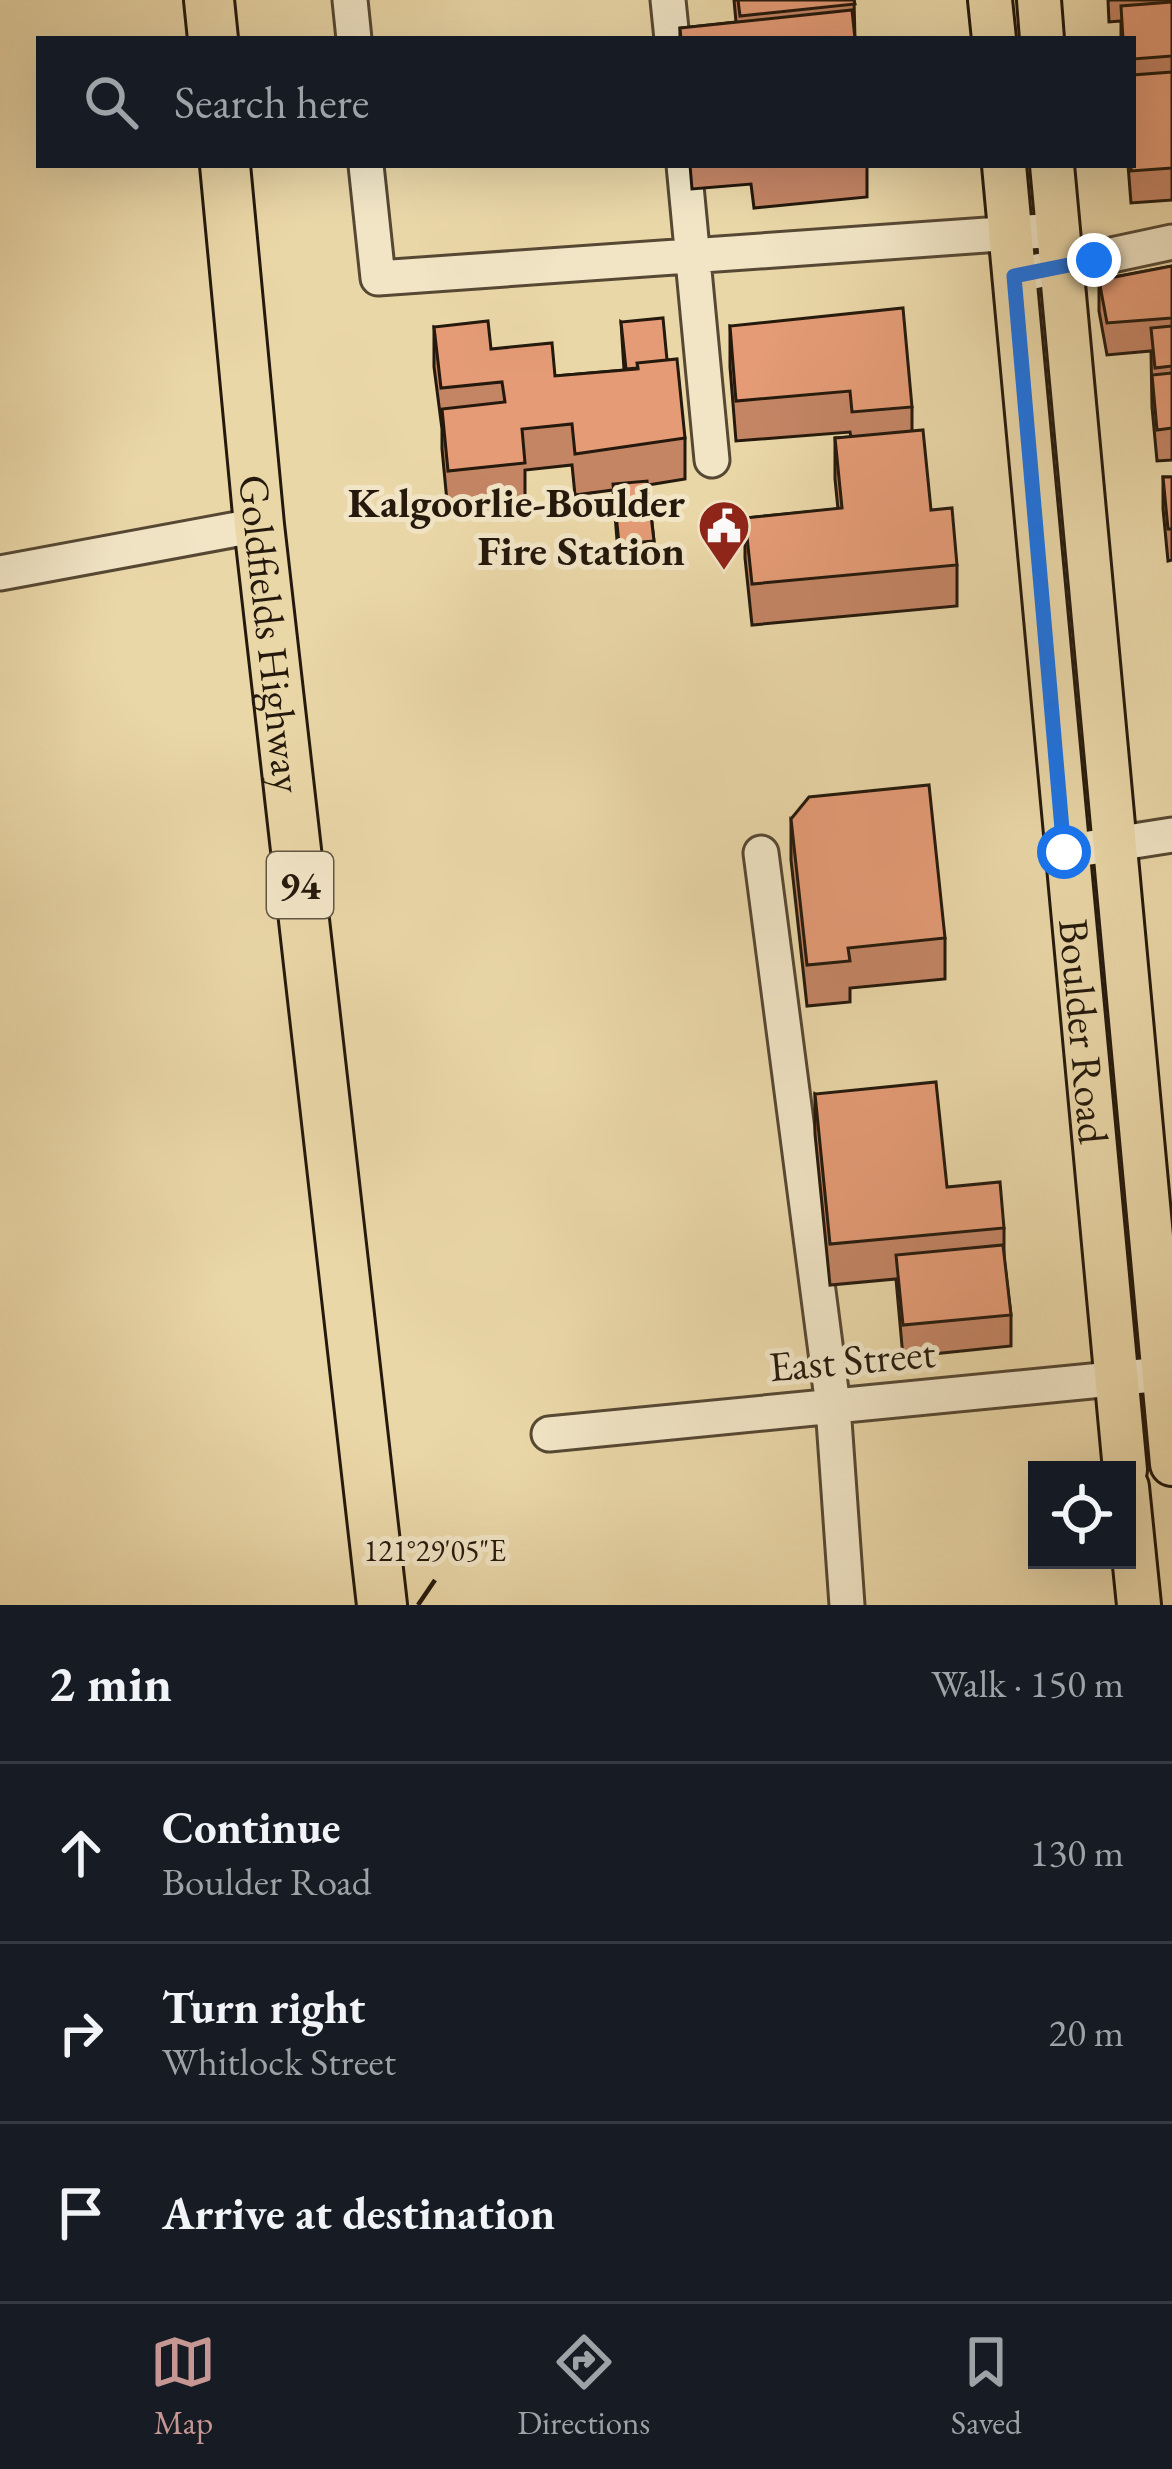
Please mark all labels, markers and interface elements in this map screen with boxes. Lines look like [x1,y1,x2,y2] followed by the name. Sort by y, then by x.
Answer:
[36,36,1136,168] search box
[78,69,144,135] icon: search
[174,73,369,131] text: Search here
[1067,233,1121,287] route end
[226,472,316,796] street label: Goldfields Highway
[348,475,686,578] place label: Kalgoorlie-Boulder Fire Station
[696,498,752,572] public building icon: Kalgoorlie-Boulder Fire Station
[1037,825,1091,879] route start
[267,852,333,918] road number: 94
[1046,916,1122,1147] street label: Boulder Road
[767,1325,938,1394] street label: East Street
[1028,1461,1136,1569] map controls
[1028,1461,1136,1569] button: locate
[364,1531,506,1570] text: 121°29'05"E
[48,1650,172,1716] text: 2 min
[931,1658,1124,1709] text: Walk · 150 m
[162,1798,340,1856] text: Continue
[48,1820,114,1886] icon: ahead
[1030,1827,1124,1878] text: 130 m
[162,1856,372,1907] text: Boulder Road
[162,1978,365,2036] text: Turn right
[48,2000,114,2066] icon: right
[1048,2007,1124,2058] text: 20 m
[162,2036,396,2087] text: Whitlock Street
[48,2180,114,2246] icon: arrive
[162,2184,555,2242] text: Arrive at destination
[150,2329,216,2444] tab: Map
[517,2329,650,2444] tab: Directions
[951,2329,1022,2444] tab: Saved

